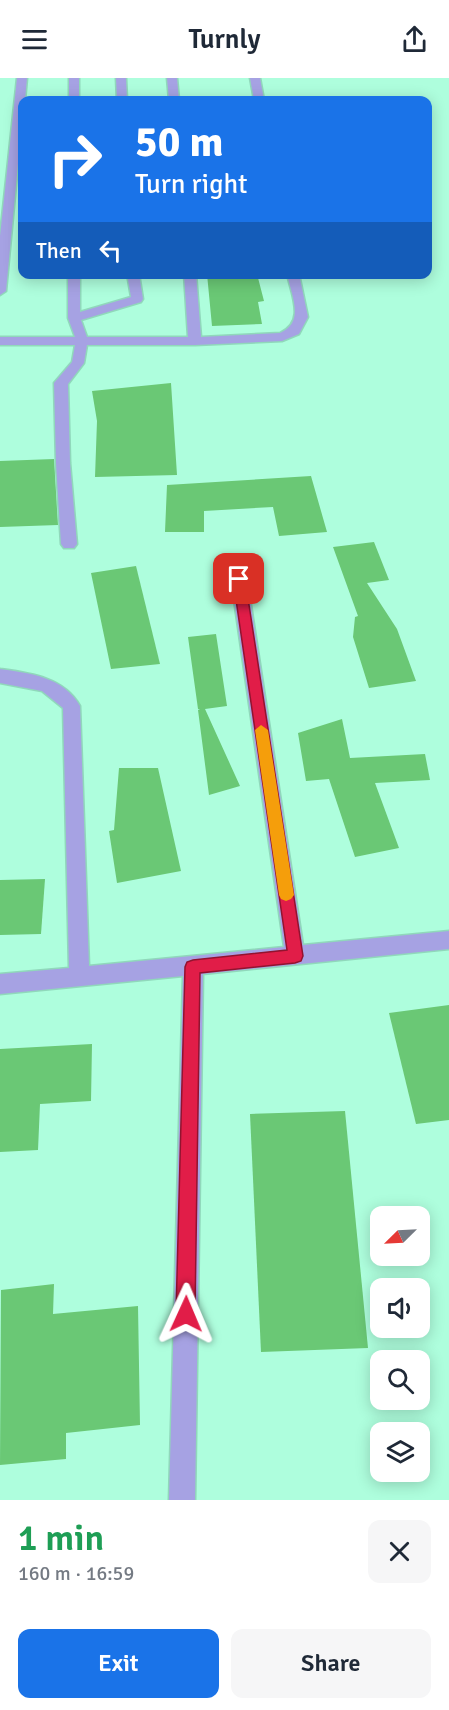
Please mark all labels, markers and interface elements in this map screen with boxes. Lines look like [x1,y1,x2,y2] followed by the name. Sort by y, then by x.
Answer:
[18,23,51,56] icon: menu
[188,23,261,56] text: Turnly
[398,23,431,56] icon: share
[135,117,224,168] text: 50 m
[36,120,114,198] icon: right
[135,168,248,201] text: Turn right
[94,234,127,267] icon: left
[36,237,82,264] text: Then
[213,553,264,604] pin
[222,562,255,595] icon: arrive
[370,1206,430,1266] north arrow
[370,1206,430,1482] map controls
[370,1278,430,1338] button: sound
[154,1282,218,1346] position arrow
[370,1350,430,1410] button: search
[370,1422,430,1482] button: layers
[18,1516,104,1561] text: 1 min
[368,1520,431,1583] button: close
[18,1561,134,1586] text: 160 m · 16:59
[18,1629,219,1698] button: Exit
[231,1629,431,1698] button: Share

